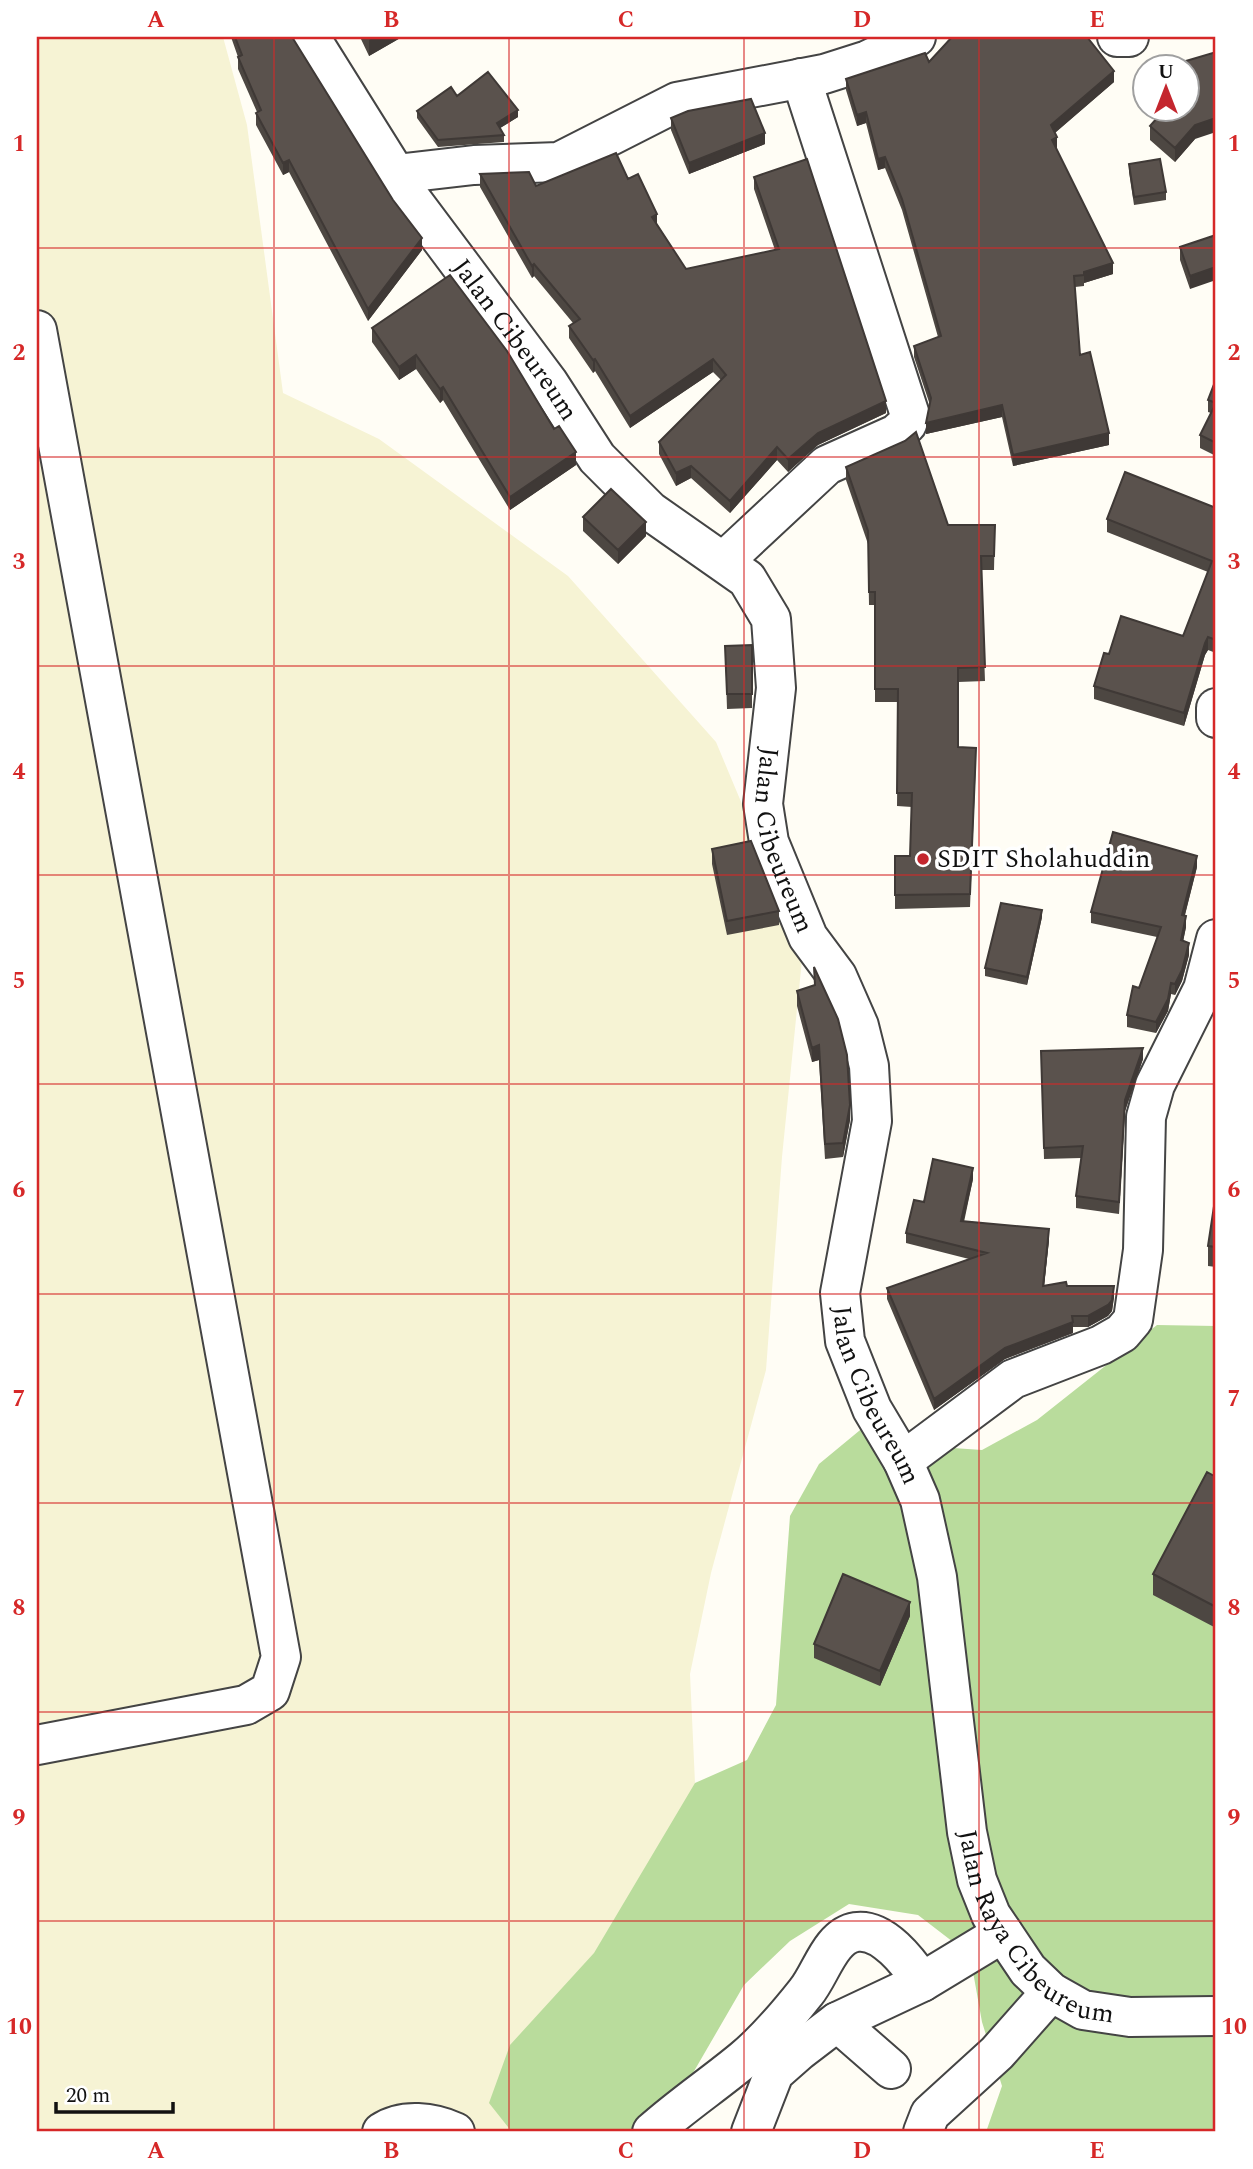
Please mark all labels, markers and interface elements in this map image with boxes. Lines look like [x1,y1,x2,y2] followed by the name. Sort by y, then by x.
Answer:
[147,3,165,38] text: A
[383,3,399,38] text: B
[618,3,634,38] text: C
[853,3,871,38] text: D
[1089,3,1105,38] text: E
[1130,52,1200,122] north arrow
[1158,58,1174,87] text: U
[13,127,25,162] text: 1
[1228,127,1240,162] text: 1
[442,250,588,429] street label: Jalan Cibeureum
[13,336,26,371] text: 2
[1228,336,1241,371] text: 2
[13,545,26,580] text: 3
[1228,545,1241,580] text: 3
[743,745,824,939] street label: Jalan Cibeureum
[13,755,26,790] text: 4
[1228,755,1241,790] text: 4
[937,839,1150,879] place label: SDIT Sholahuddin
[915,851,931,867] marker: SDIT Sholahuddin
[13,964,25,999] text: 5
[1228,964,1240,999] text: 5
[13,1173,26,1208] text: 6
[1228,1173,1241,1208] text: 6
[821,1304,931,1491] street label: Jalan Cibeureum
[13,1382,25,1417] text: 7
[1228,1382,1240,1417] text: 7
[13,1591,25,1626] text: 8
[1228,1591,1240,1626] text: 8
[13,1801,26,1836] text: 9
[1228,1801,1241,1836] text: 9
[947,1826,1117,2034] street label: Jalan Raya Cibeureum
[6,2010,32,2045] text: 10
[1221,2010,1247,2045] text: 10
[56,2071,173,2115] scale bar
[66,2080,110,2112] text: 20 m
[147,2134,165,2169] text: A
[383,2134,399,2169] text: B
[618,2134,634,2169] text: C
[853,2134,871,2169] text: D
[1089,2134,1105,2169] text: E

